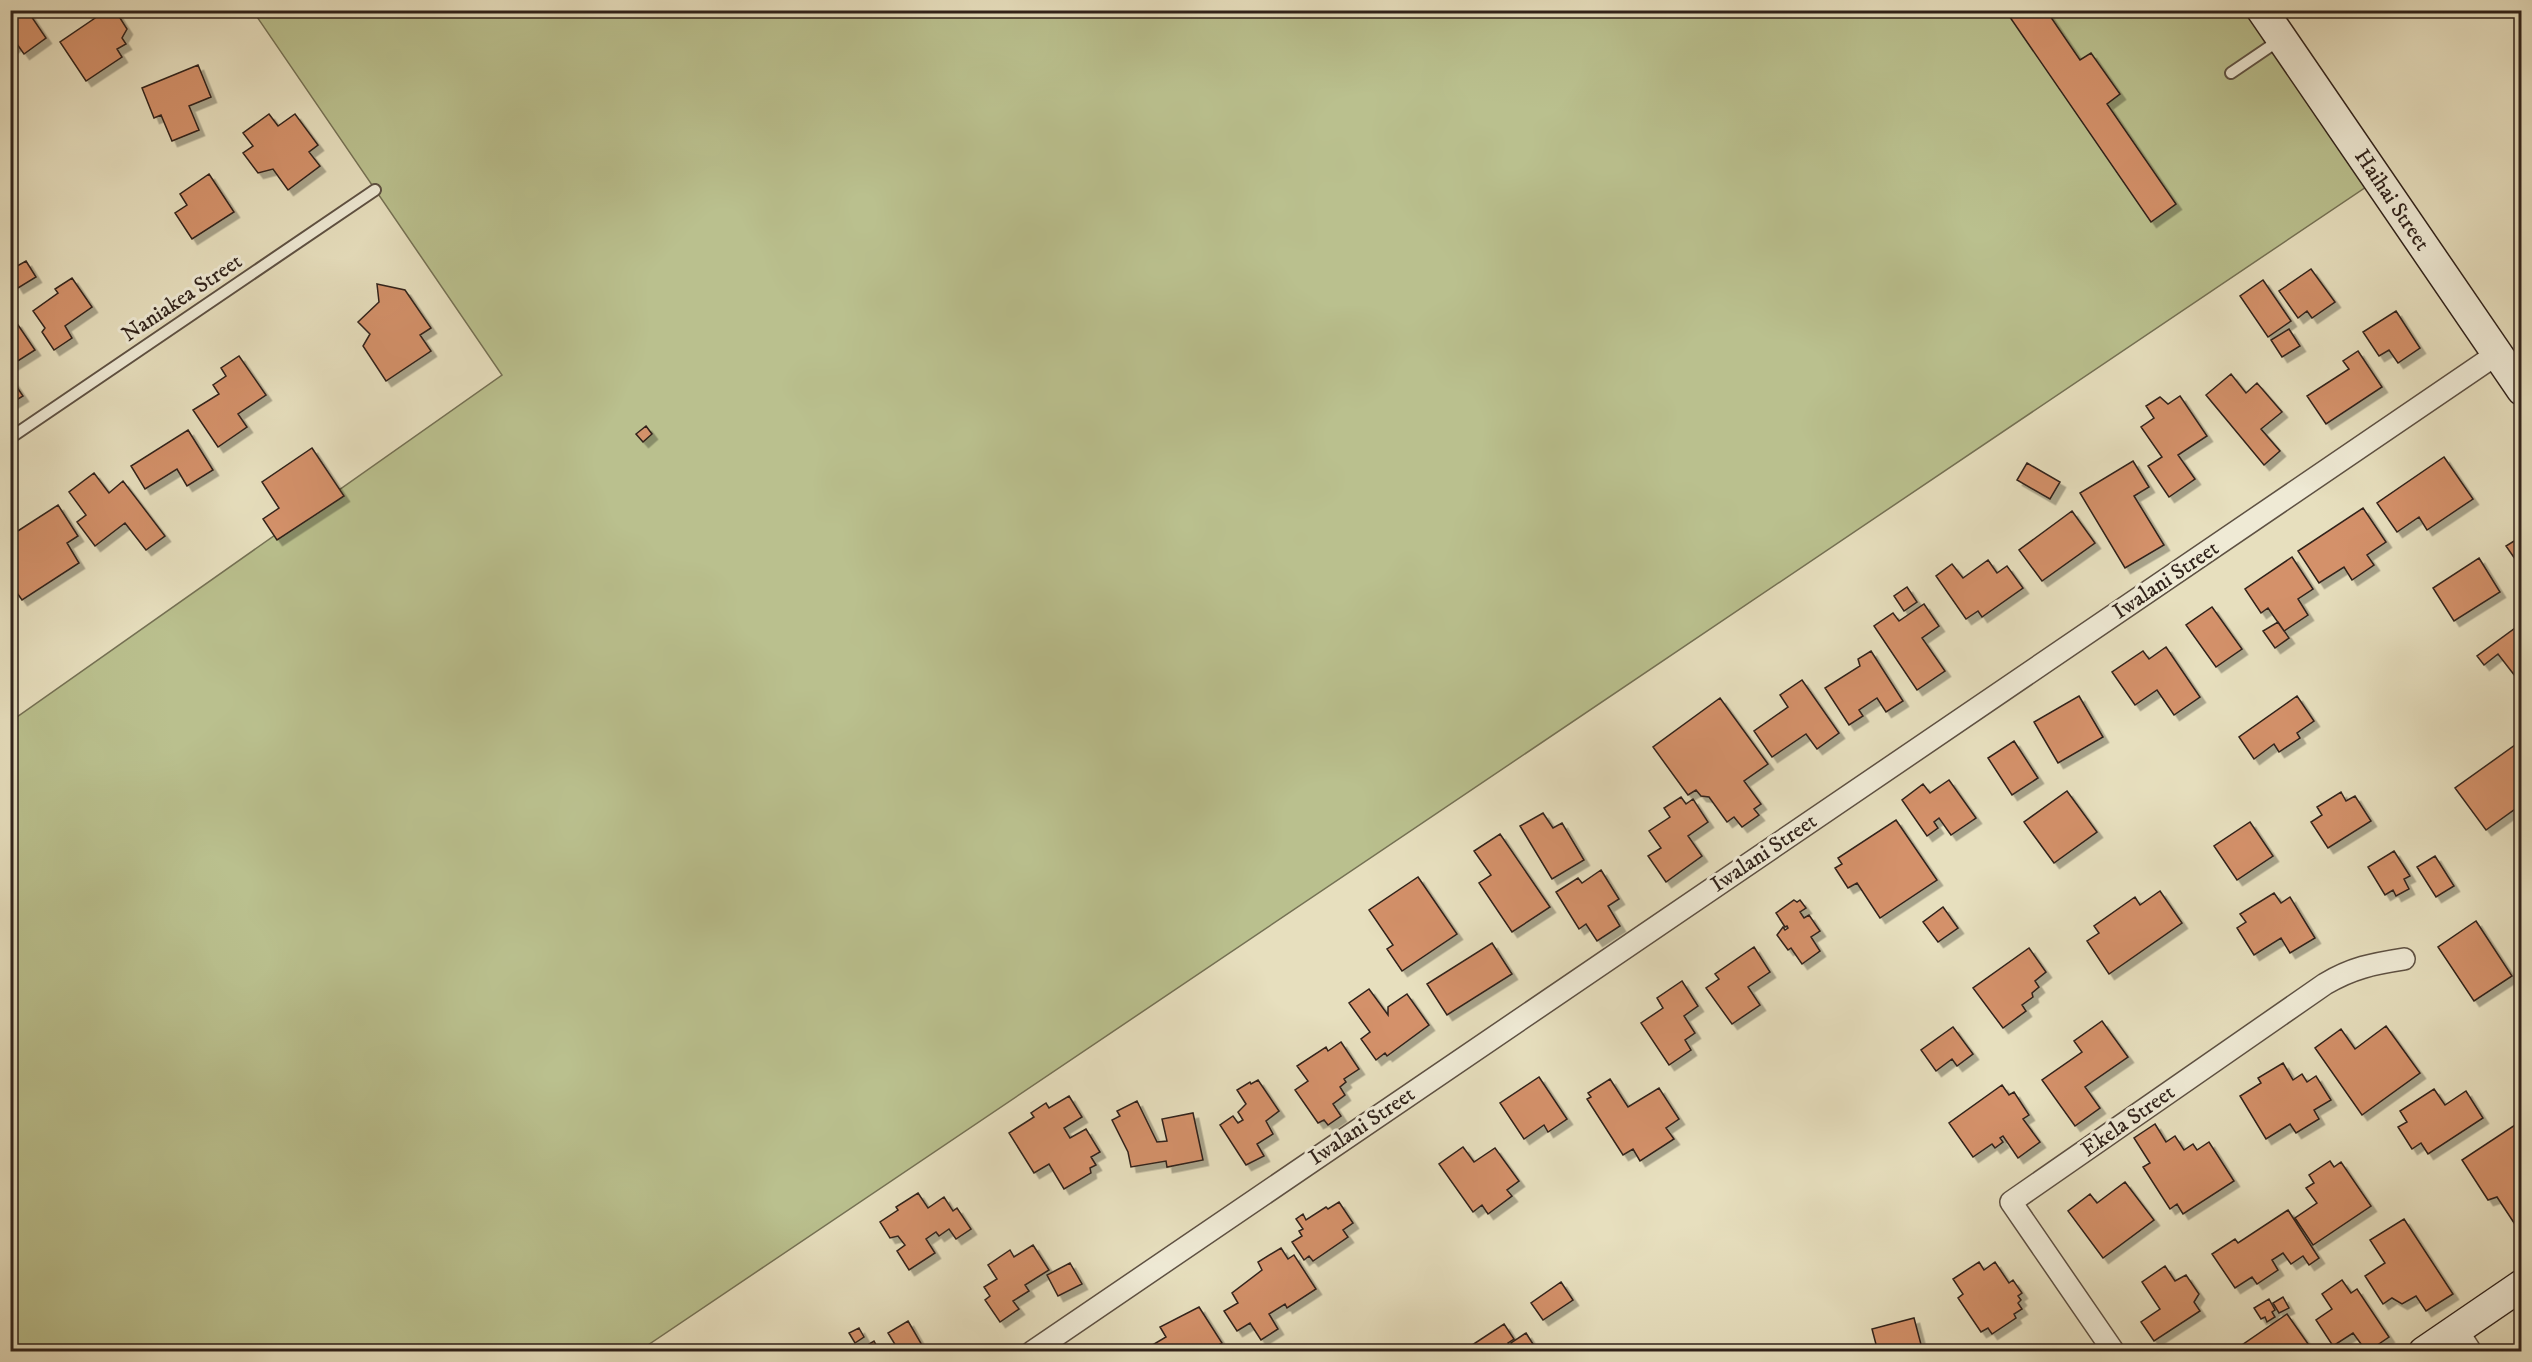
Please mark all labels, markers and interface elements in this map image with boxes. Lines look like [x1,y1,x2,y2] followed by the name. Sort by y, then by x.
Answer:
[2348,144,2436,256] street label: Haihai Street
[117,248,247,348] street label: Naniakea Street
[2108,535,2224,625] street label: Iwalani Street
[1706,808,1822,898] street label: Iwalani Street
[2076,1079,2180,1163] street label: Ekela Street
[1304,1081,1420,1171] street label: Iwalani Street

